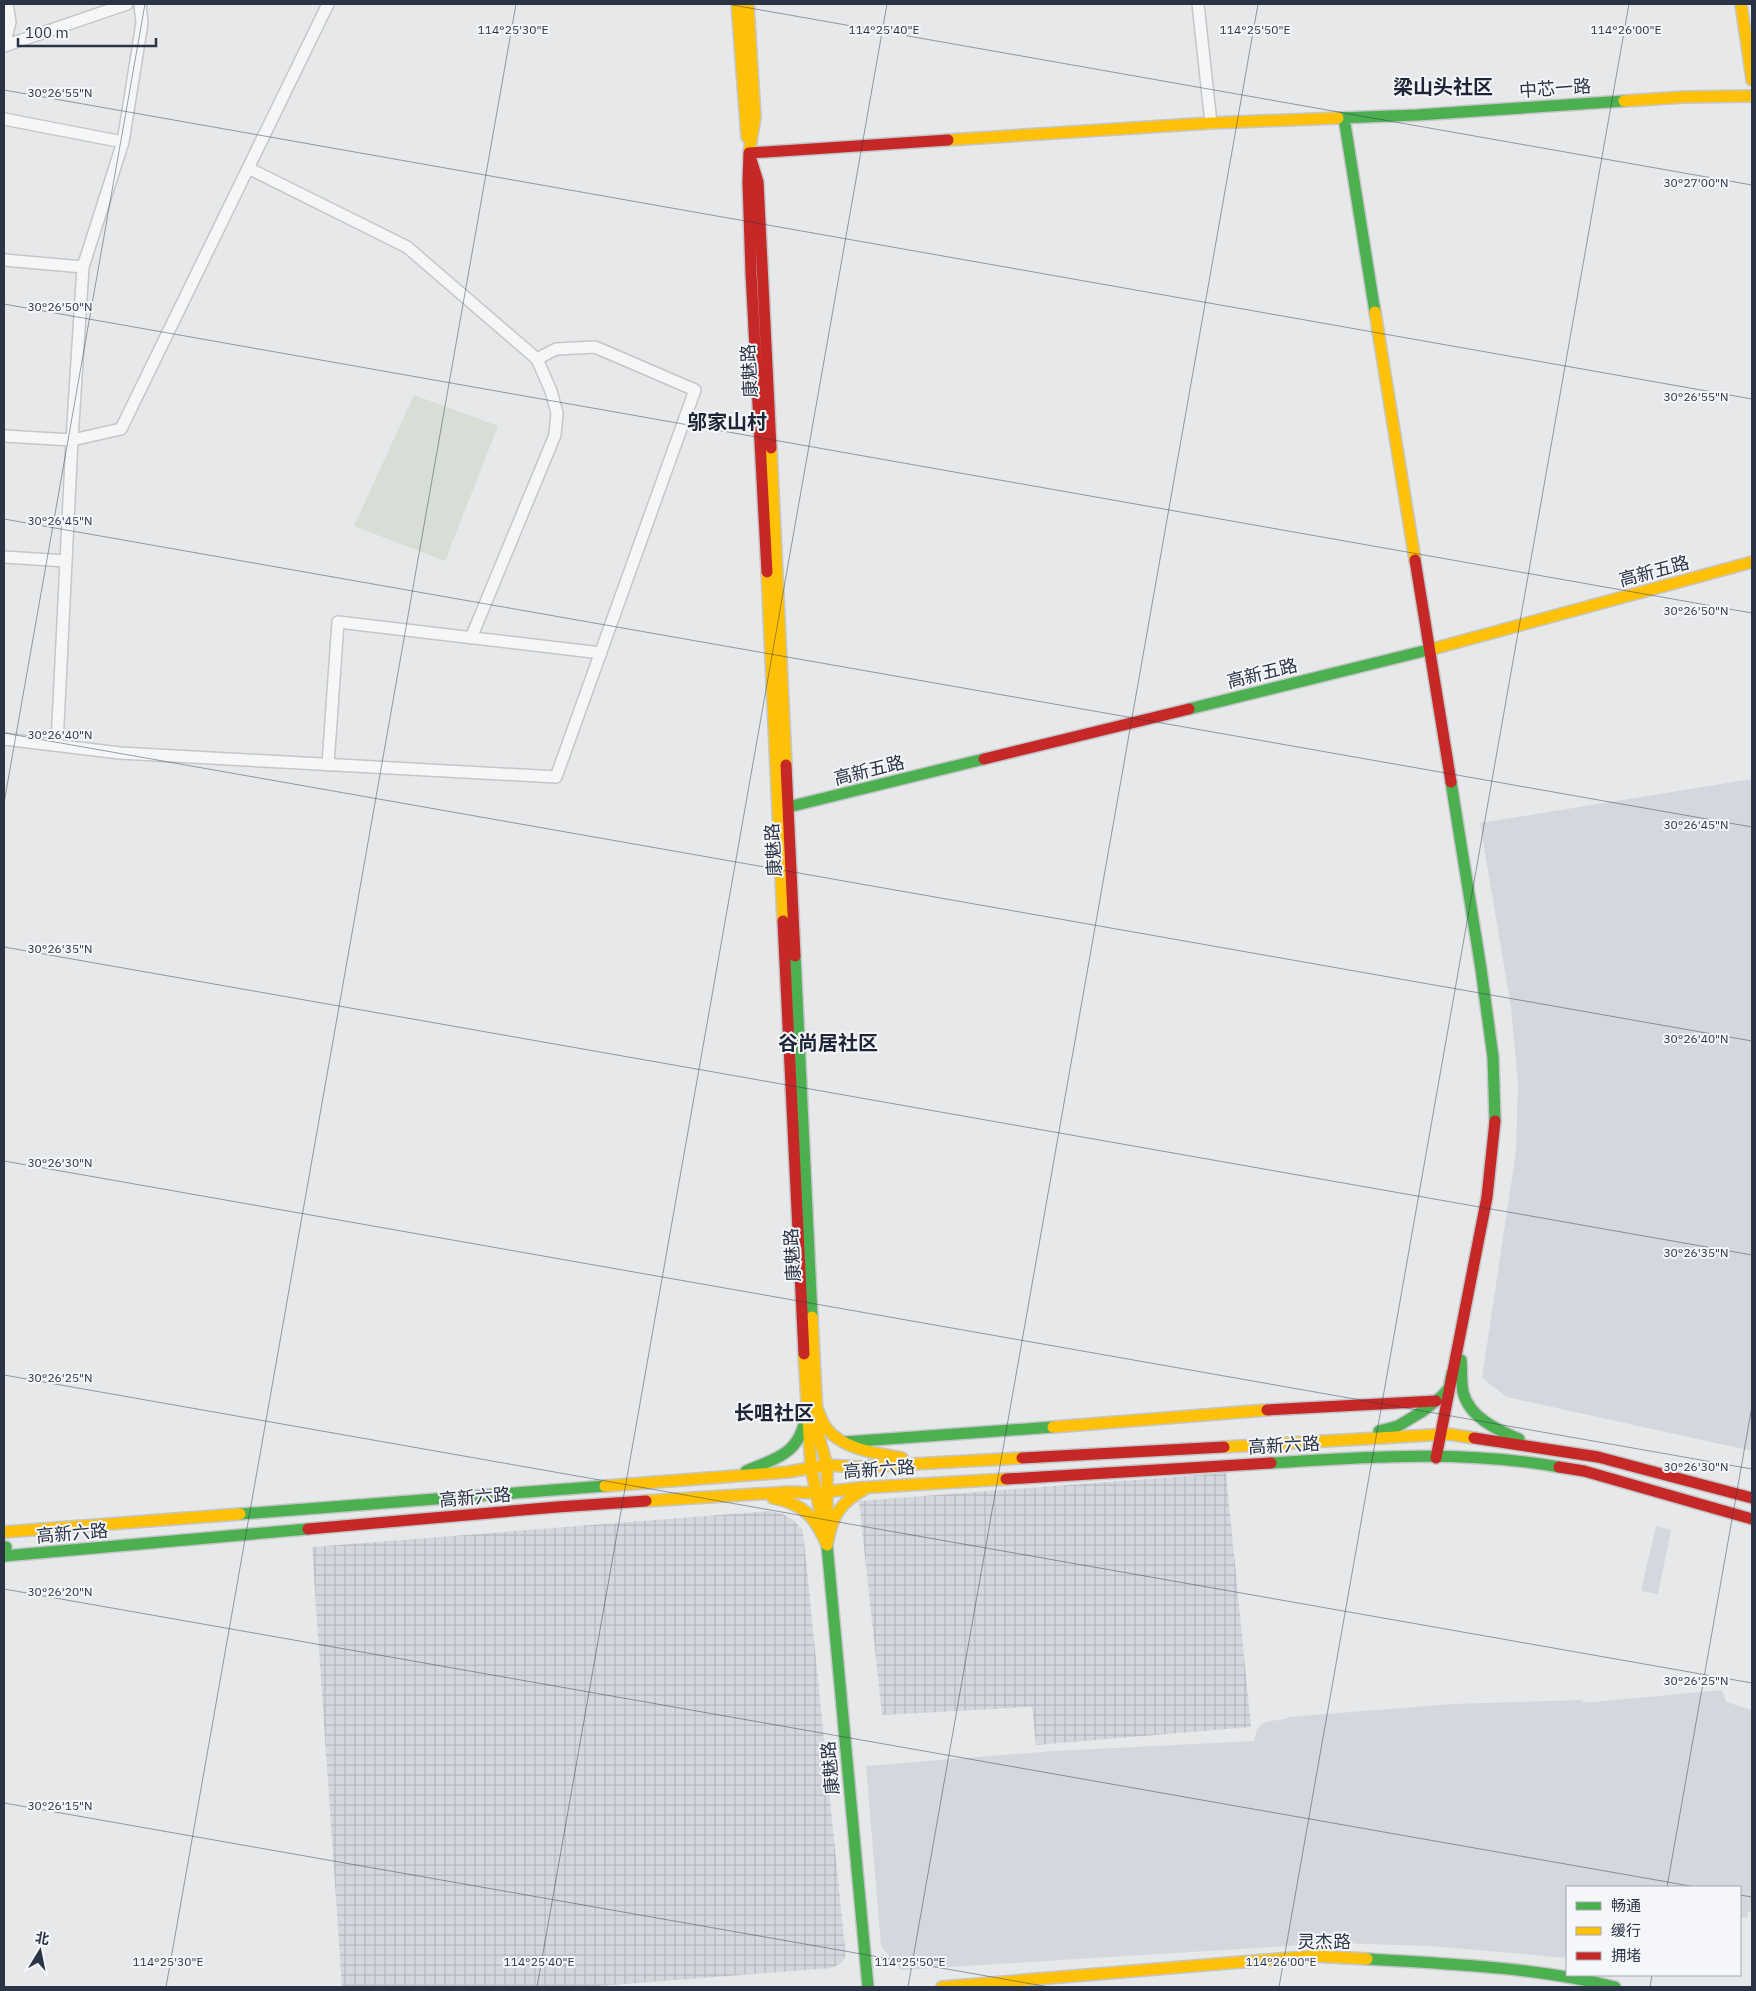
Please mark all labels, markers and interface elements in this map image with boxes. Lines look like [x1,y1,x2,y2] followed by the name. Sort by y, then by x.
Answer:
[18,15,155,47] scale bar
[478,22,548,37] text: 114°25'30"E
[849,22,919,37] text: 114°25'40"E
[1220,22,1290,37] text: 114°25'50"E
[1591,22,1661,37] text: 114°26'00"E
[25,23,69,42] text: 100 m
[1393,73,1493,100] district label: 梁山头社区
[1518,74,1592,102] street label: 中芯一路
[27,85,93,100] text: 30°26'55"N
[1663,175,1729,190] text: 30°27'00"N
[27,299,93,314] text: 30°26'50"N
[736,343,762,399] street label: 康魅路
[1663,389,1729,404] text: 30°26'55"N
[687,408,767,435] district label: 邬家山村
[27,513,93,528] text: 30°26'45"N
[1616,551,1692,591] street label: 高新五路
[1663,603,1729,618] text: 30°26'50"N
[1224,653,1300,693] street label: 高新五路
[27,727,93,742] text: 30°26'40"N
[831,750,907,790] street label: 高新五路
[1663,817,1729,832] text: 30°26'45"N
[760,822,786,878] street label: 康魅路
[27,941,93,956] text: 30°26'35"N
[778,1029,878,1056] district label: 谷尚居社区
[1663,1031,1729,1046] text: 30°26'40"N
[27,1155,93,1170] text: 30°26'30"N
[779,1227,805,1283] street label: 康魅路
[1663,1245,1729,1260] text: 30°26'35"N
[27,1370,93,1385] text: 30°26'25"N
[734,1399,814,1426] district label: 长咀社区
[1247,1432,1321,1458] street label: 高新六路
[842,1455,916,1483] street label: 高新六路
[1663,1459,1729,1474] text: 30°26'30"N
[438,1482,512,1512] street label: 高新六路
[35,1518,109,1548] street label: 高新六路
[27,1584,93,1599] text: 30°26'20"N
[1663,1673,1729,1688] text: 30°26'25"N
[816,1740,844,1796] street label: 康魅路
[27,1798,93,1813] text: 30°26'15"N
[1566,1886,1741,1976] legend
[1611,1896,1641,1915] text: 畅通
[1611,1921,1641,1940] text: 缓行
[15,1926,65,1976] north arrow
[34,1928,51,1948] text: 北
[1297,1930,1351,1953] street label: 灵杰路
[1611,1946,1641,1965] text: 拥堵
[133,1954,203,1969] text: 114°25'30"E
[504,1954,574,1969] text: 114°25'40"E
[875,1954,945,1969] text: 114°25'50"E
[1246,1954,1316,1969] text: 114°26'00"E

